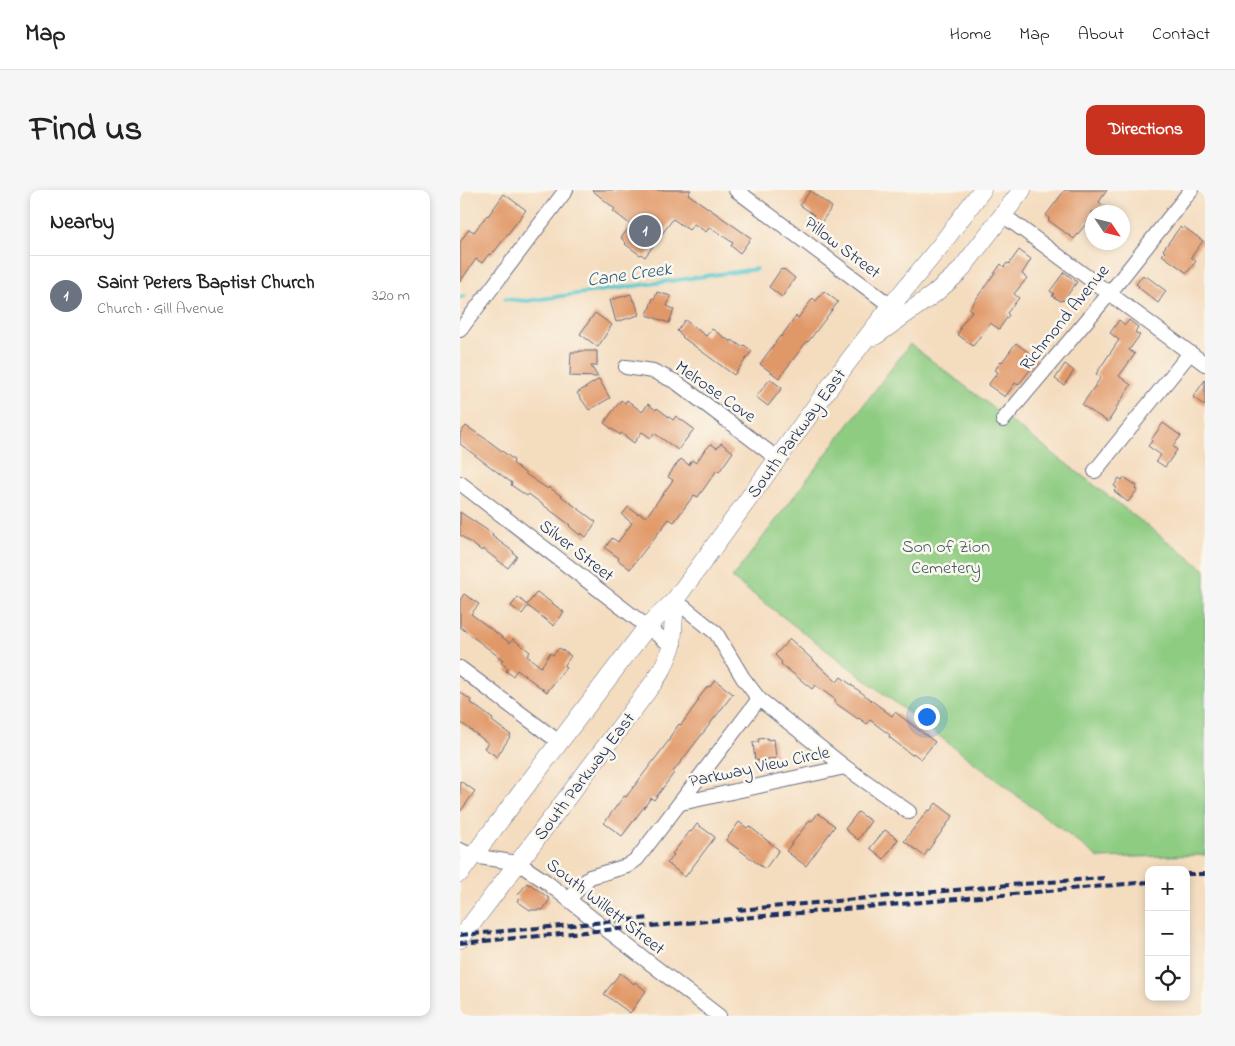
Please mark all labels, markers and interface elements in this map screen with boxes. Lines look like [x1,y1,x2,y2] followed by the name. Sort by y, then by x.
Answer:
[25,17,66,52] text: Map
[950,22,991,48] text: Home
[1019,22,1050,48] text: Map
[1078,22,1124,48] text: About
[1152,22,1210,48] text: Contact
[30,105,142,156] text: Find us
[1086,105,1205,155] button: Directions
[1085,205,1130,250] north arrow
[50,208,114,238] text: Nearby
[798,211,885,286] street label: Pillow Street
[629,212,661,250] pin: 1
[585,256,674,295] water label: Cane Creek
[1014,259,1117,377] street label: Richmond Avenue
[97,270,315,297] text: Saint Peters Baptist Church
[63,284,69,308] text: 1
[372,284,410,308] text: 320 m
[97,297,224,321] text: Church · Gill Avenue
[669,355,761,431] street label: Melrose Cove
[742,364,854,504] street label: South Parkway East
[533,514,619,589] street label: Silver Street
[902,535,990,582] park label: Son of Zion Cemetery
[914,704,940,730] your location
[529,708,643,847] street label: South Parkway East
[687,740,833,796] street label: Parkway View Circle
[540,853,670,962] street label: South Willett Street
[1145,866,1190,1001] map controls
[1145,866,1190,911] button: +
[1145,911,1190,956] button: −
[1145,956,1190,1001] button: locate

